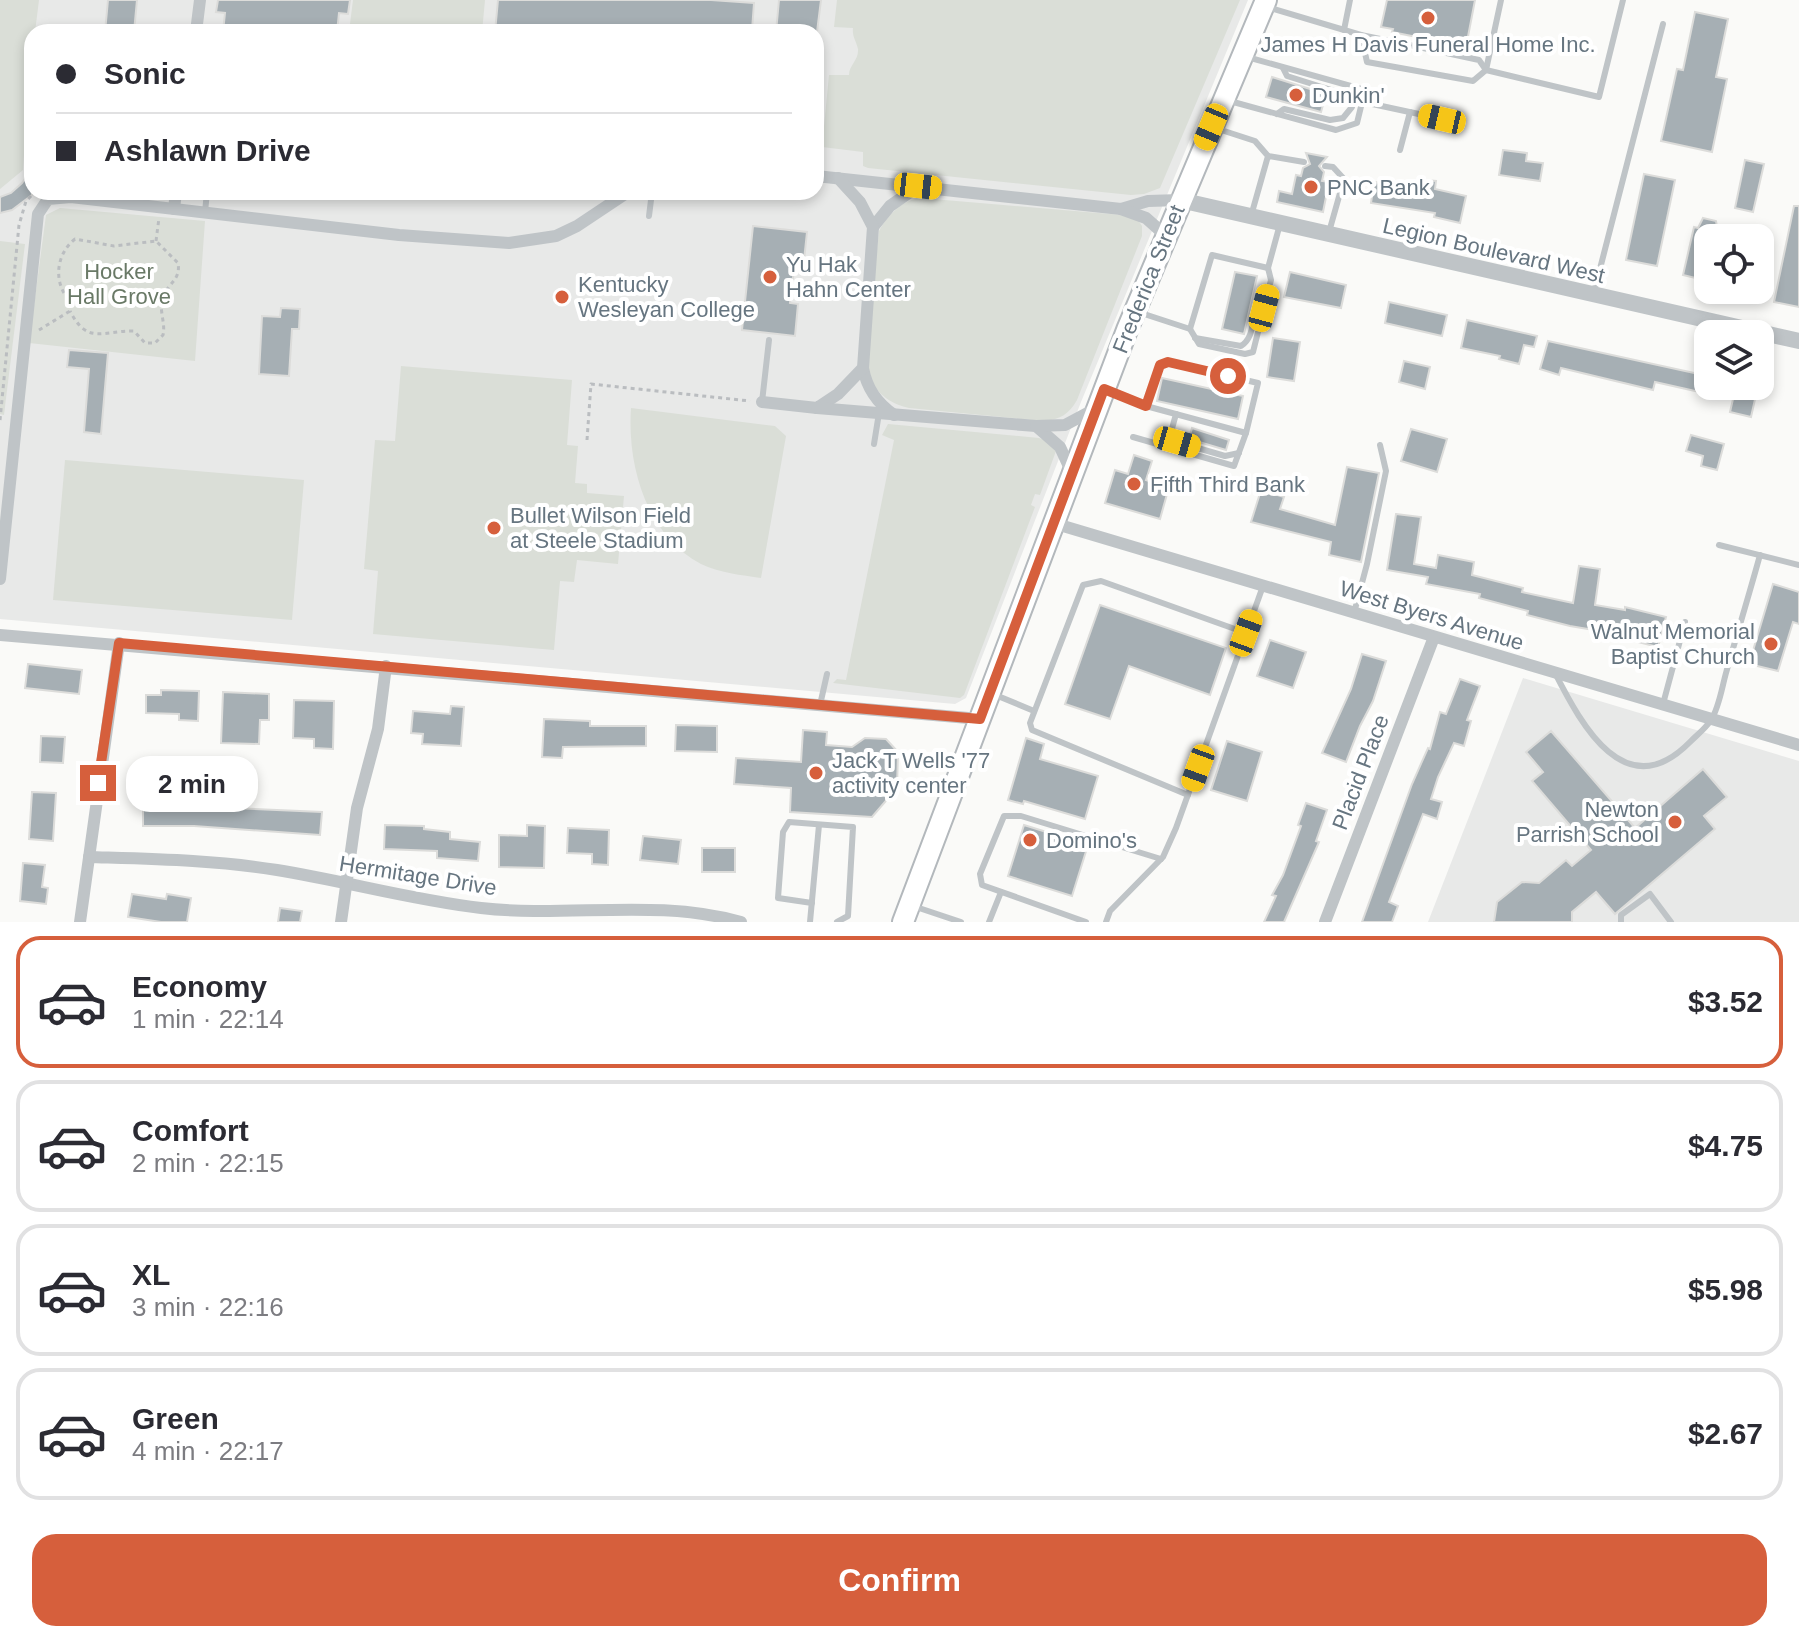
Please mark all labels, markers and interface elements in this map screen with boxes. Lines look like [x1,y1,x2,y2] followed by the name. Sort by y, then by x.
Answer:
[1419,9,1437,27] marker: James H Davis Funeral Home Inc.
[1261,32,1596,57] place label: James H Davis Funeral Home Inc.
[104,57,186,90] text: Sonic
[1312,83,1385,108] place label: Dunkin'
[1287,86,1305,104] marker: Dunkin'
[1191,100,1231,154] car
[1416,102,1468,136] car
[104,134,311,167] text: Ashlawn Drive
[893,172,943,200] car
[1327,175,1431,200] place label: PNC Bank
[1302,178,1320,196] marker: PNC Bank
[1107,201,1190,357] street label: Frederica Street
[1380,213,1607,288] street label: Legion Boulevard West
[1694,224,1774,400] map controls
[1694,224,1774,304] button: locate
[786,252,911,302] place label: Yu Hak Hahn Center
[67,259,171,309] park label: Hocker Hall Grove
[761,268,779,286] marker: Yu Hak Hahn Center
[578,272,755,322] place label: Kentucky Wesleyan College
[1246,282,1282,334] car
[553,288,571,306] marker: Kentucky Wesleyan College
[1694,320,1774,400] button: layers
[1210,358,1246,394] route start
[1151,424,1203,460] car
[1150,472,1306,497] place label: Fifth Third Bank
[1125,475,1143,493] marker: Fifth Third Bank
[510,503,691,553] place label: Bullet Wilson Field at Steele Stadium
[485,519,503,537] marker: Bullet Wilson Field at Steele Stadium
[1337,576,1527,655] street label: West Byers Avenue
[1227,606,1265,660] car
[1591,619,1755,669] place label: Walnut Memorial Baptist Church
[1762,635,1780,653] marker: Walnut Memorial Baptist Church
[1327,711,1394,833] street label: Placid Place
[1179,741,1217,795] car
[832,748,990,798] place label: Jack T Wells '77 activity center
[126,755,258,811] callout: 2 min
[807,764,825,782] marker: Jack T Wells '77 activity center
[80,765,116,801] route end
[158,769,226,799] text: 2 min
[1516,797,1659,847] place label: Newton Parrish School
[1666,813,1684,831] marker: Newton Parrish School
[1046,828,1137,853] place label: Domino's
[1021,831,1039,849] marker: Domino's
[337,851,498,900] street label: Hermitage Drive
[36,966,108,1038] icon: car
[132,970,267,1003] text: Economy
[1688,985,1763,1018] text: $3.52
[132,1004,284,1034] text: 1 min · 22:14
[36,1110,108,1182] icon: car
[132,1114,249,1147] text: Comfort
[1688,1129,1763,1162] text: $4.75
[132,1148,284,1178] text: 2 min · 22:15
[36,1254,108,1326] icon: car
[132,1258,170,1291] text: XL
[1688,1273,1763,1306] text: $5.98
[132,1292,284,1322] text: 3 min · 22:16
[36,1398,108,1470] icon: car
[132,1402,219,1435] text: Green
[1688,1417,1763,1450] text: $2.67
[132,1436,284,1466] text: 4 min · 22:17
[32,1534,1767,1626] button: Confirm

